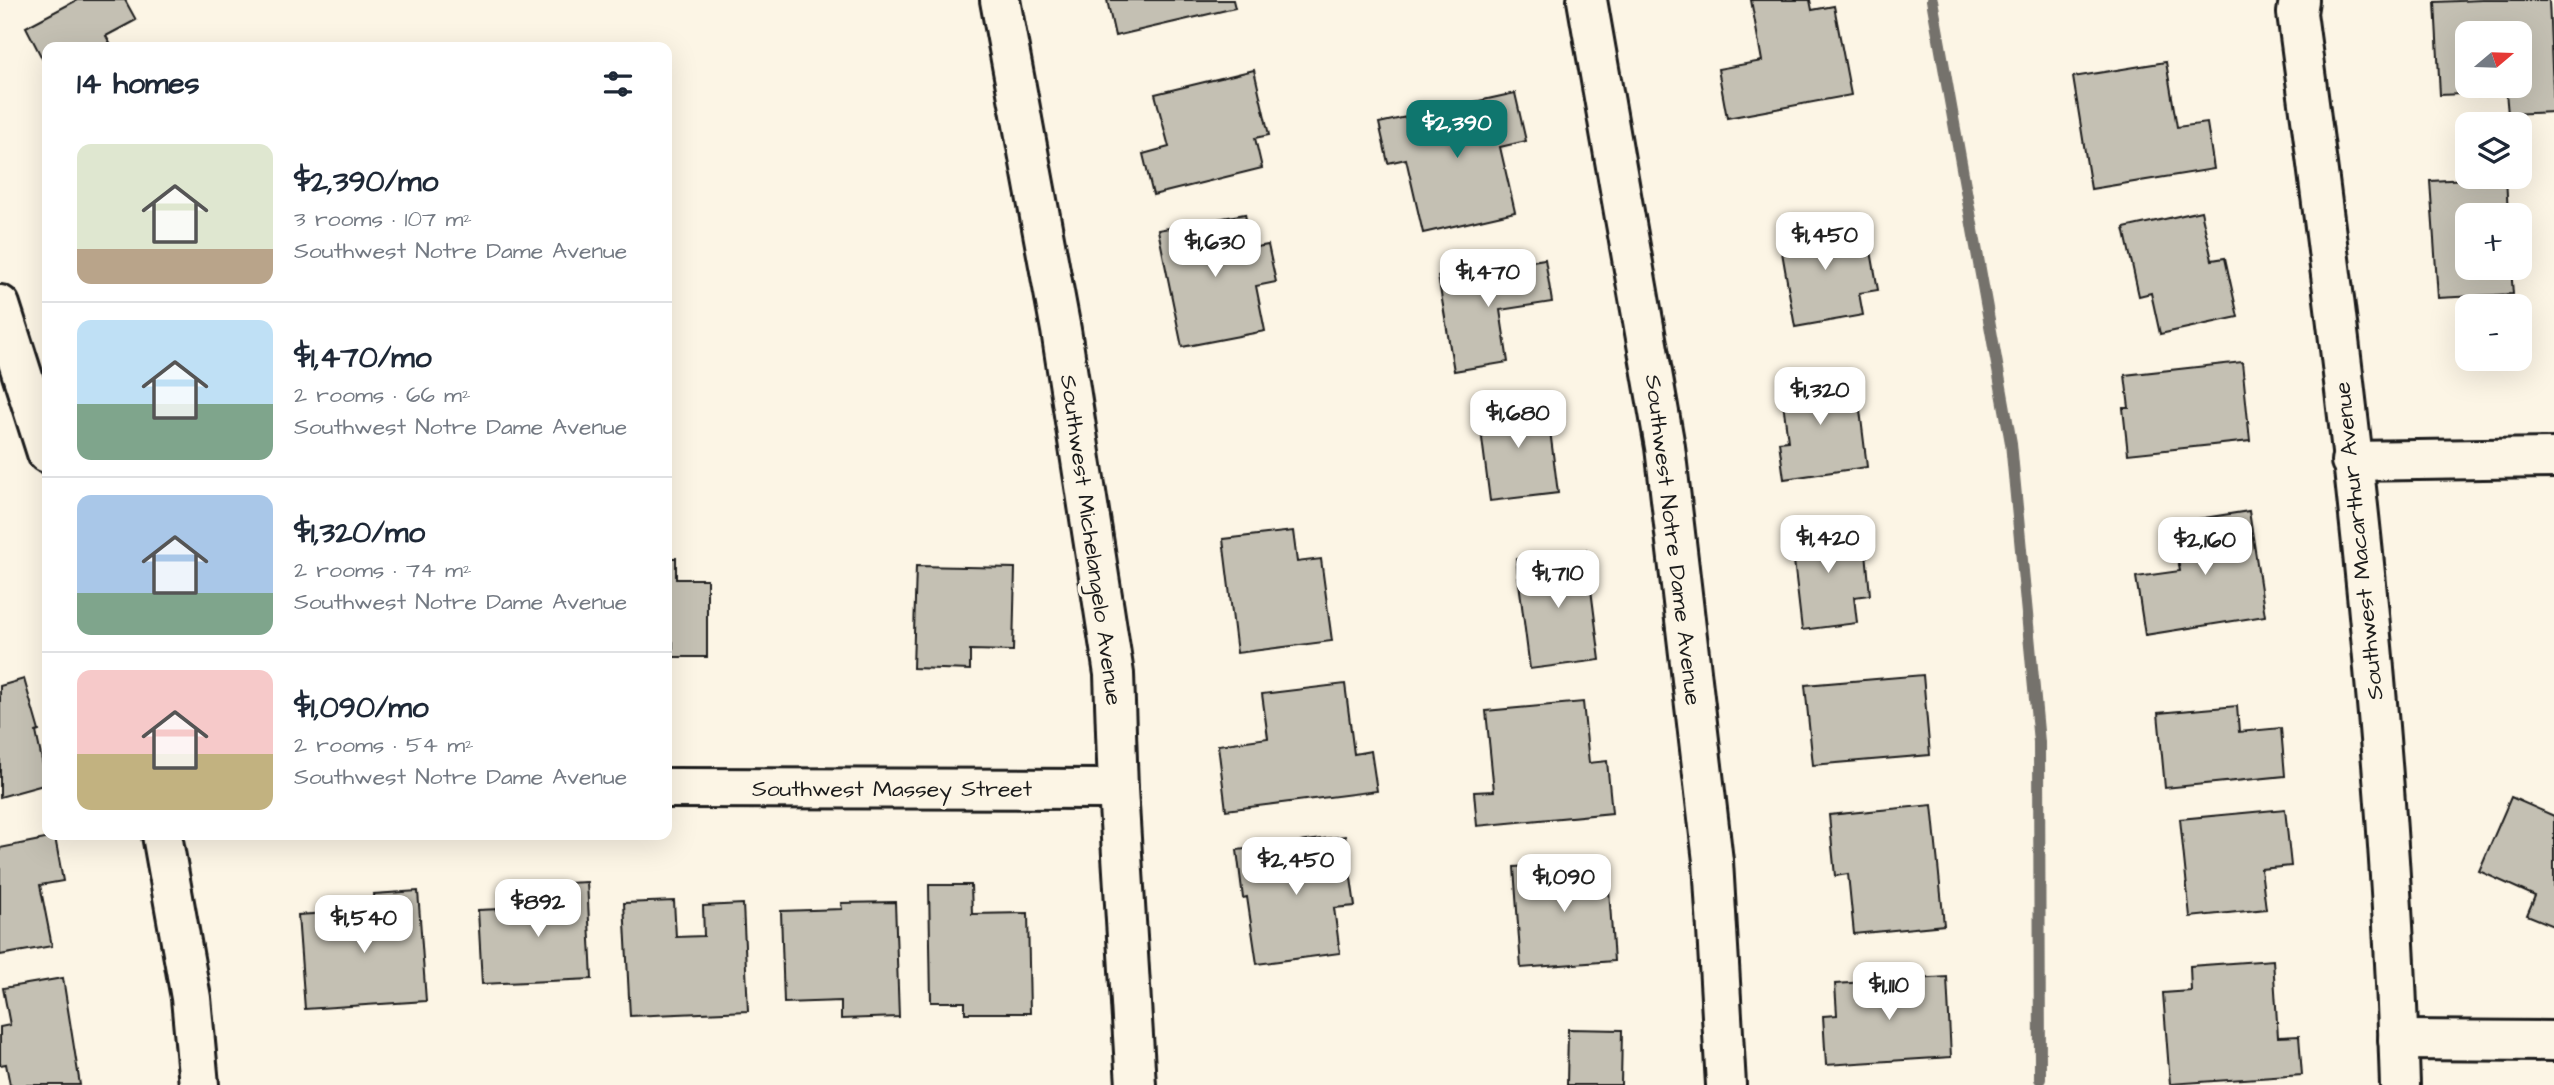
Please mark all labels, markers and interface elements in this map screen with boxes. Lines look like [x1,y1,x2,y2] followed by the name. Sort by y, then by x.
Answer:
[2455,21,2532,98] north arrow
[2455,21,2532,371] map controls
[77,63,200,105] text: 14 homes
[599,65,637,103] icon: filters
[1400,100,1514,160] pin: $2,390
[1422,107,1492,139] text: $2,390
[2455,112,2532,189] button: layers
[294,161,438,203] text: $2,390/mo
[133,172,217,256] icon: home
[294,203,472,235] text: 3 rooms · 107 m²
[2455,203,2532,280] button: +
[1768,212,1882,272] pin: $1,450
[1158,219,1272,279] pin: $1,630
[1792,219,1858,251] text: $1,450
[1185,226,1245,258] text: $1,630
[294,235,627,267] text: Southwest Notre Dame Avenue
[1431,250,1545,309] pin: $1,470
[1456,256,1520,288] text: $1,470
[2455,294,2532,371] button: −
[294,337,432,379] text: $1,470/mo
[133,348,217,432] icon: home
[1763,368,1877,427] pin: $1,320
[1051,373,1130,708] street label: Southwest Michelangelo Avenue
[1637,373,1709,707] street label: Southwest Notre Dame Avenue
[1790,374,1850,406] text: $1,320
[294,379,471,411] text: 2 rooms · 66 m²
[2326,380,2392,702] street label: Southwest Macarthur Avenue
[1461,391,1575,450] pin: $1,680
[1486,397,1550,429] text: $1,680
[294,411,627,443] text: Southwest Notre Dame Avenue
[294,512,425,554] text: $1,320/mo
[1771,516,1885,575] pin: $1,420
[2148,518,2262,577] pin: $2,160
[1796,522,1860,554] text: $1,420
[133,523,217,607] icon: home
[2174,524,2236,556] text: $2,160
[1501,550,1615,610] pin: $1,710
[294,554,472,586] text: 2 rooms · 74 m²
[1532,557,1584,589] text: $1,710
[294,586,627,618] text: Southwest Notre Dame Avenue
[294,687,429,729] text: $1,090/mo
[133,698,217,782] icon: home
[294,729,474,761] text: 2 rooms · 54 m²
[294,761,627,793] text: Southwest Notre Dame Avenue
[752,773,1033,806] street label: Southwest Massey Street
[1239,838,1353,897] pin: $2,450
[1258,844,1334,876] text: $2,450
[1507,855,1621,914] pin: $1,090
[1533,861,1595,893] text: $1,090
[497,880,579,939] pin: $892
[511,886,565,918] text: $892
[307,895,421,955] pin: $1,540
[331,902,397,934] text: $1,540
[1832,962,1946,1022] pin: $1,110
[1869,969,1909,1001] text: $1,110

